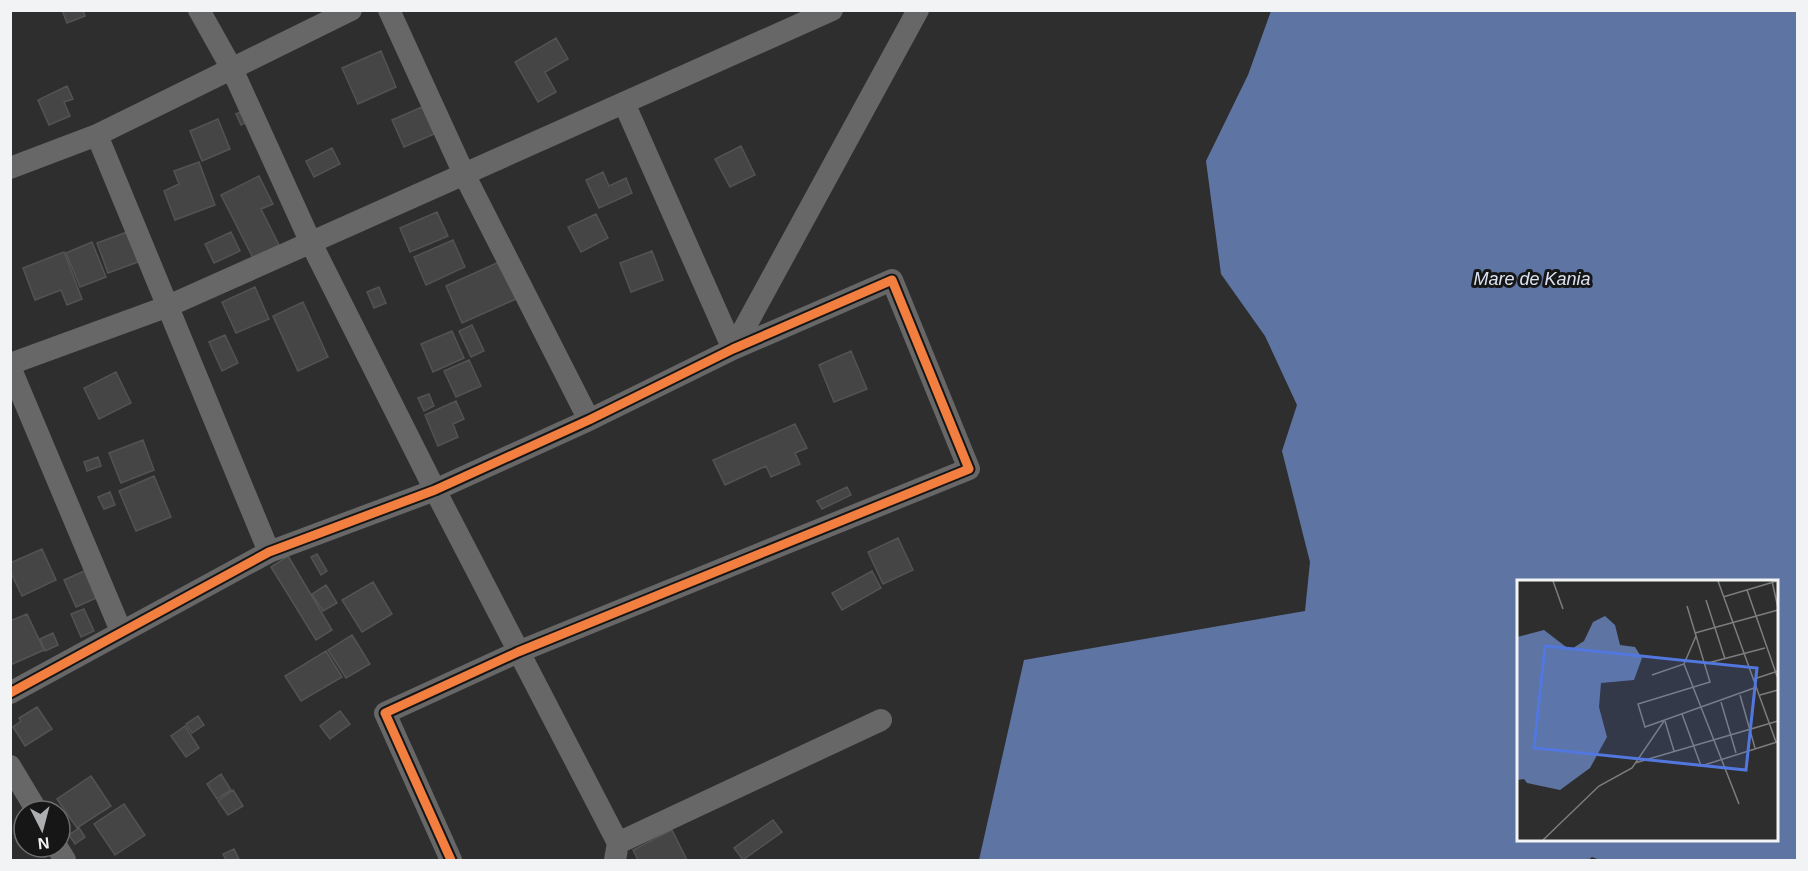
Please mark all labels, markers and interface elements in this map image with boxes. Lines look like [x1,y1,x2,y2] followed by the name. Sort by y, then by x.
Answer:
[1473,269,1591,289] water label: Mare de Kania
[1517,580,1778,841] inset map
[12,799,72,859] north arrow
[37,834,50,852] text: N

